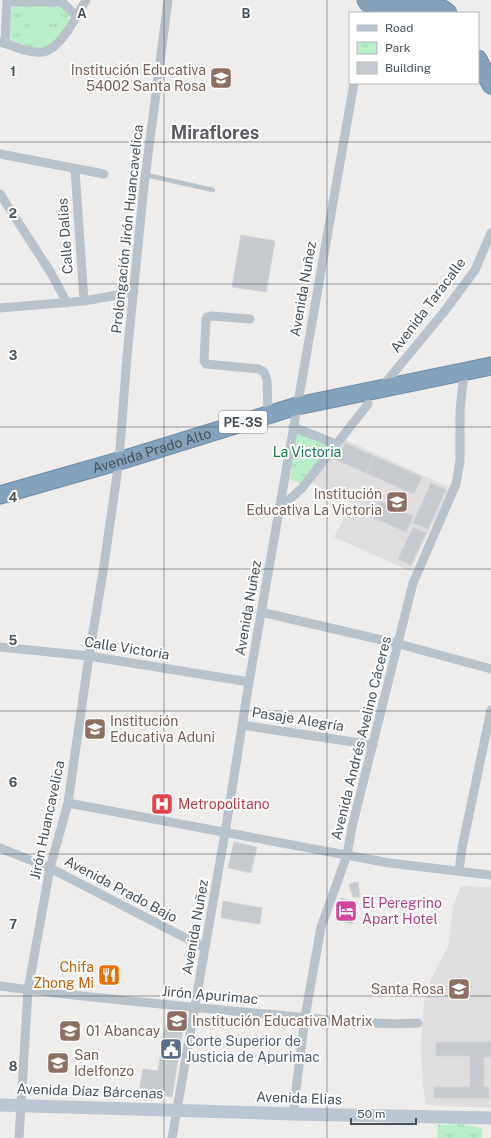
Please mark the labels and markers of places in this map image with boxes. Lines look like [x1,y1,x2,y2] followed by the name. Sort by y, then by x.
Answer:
[71,62,206,94] place label: Institución Educativa 54002 Santa Rosa
[208,65,234,91] school or university icon: Institución Educativa 54002 Santa Rosa
[246,486,382,518] place label: Institución Educativa La Victoria
[384,489,410,515] school or university icon: Institución Educativa La Victoria
[110,713,215,745] place label: Institución Educativa Aduni
[82,716,108,742] school or university icon: Institución Educativa Aduni
[149,791,175,817] hospital icon: Metropolitano
[178,796,270,812] place label: Metropolitano
[362,895,442,927] place label: El Peregrino Apart Hotel
[333,898,359,924] hotel icon: El Peregrino Apart Hotel
[33,959,94,991] place label: Chifa Zhong Mi
[96,962,122,988] restaurant icon: Chifa Zhong Mi
[446,976,472,1002] school or university icon: Santa Rosa
[371,981,444,997] place label: Santa Rosa
[164,1008,190,1034] school or university icon: Institución Educativa Matrix
[192,1013,373,1029] place label: Institución Educativa Matrix
[57,1018,83,1044] school or university icon: 01 Abancay
[86,1023,161,1039] place label: 01 Abancay
[186,1033,320,1065] place label: Corte Superior de Justicia de Apurimac
[158,1036,184,1062] public building icon: Corte Superior de Justicia de Apurimac
[74,1047,134,1079] place label: San Idelfonzo
[45,1050,71,1076] school or university icon: San Idelfonzo

